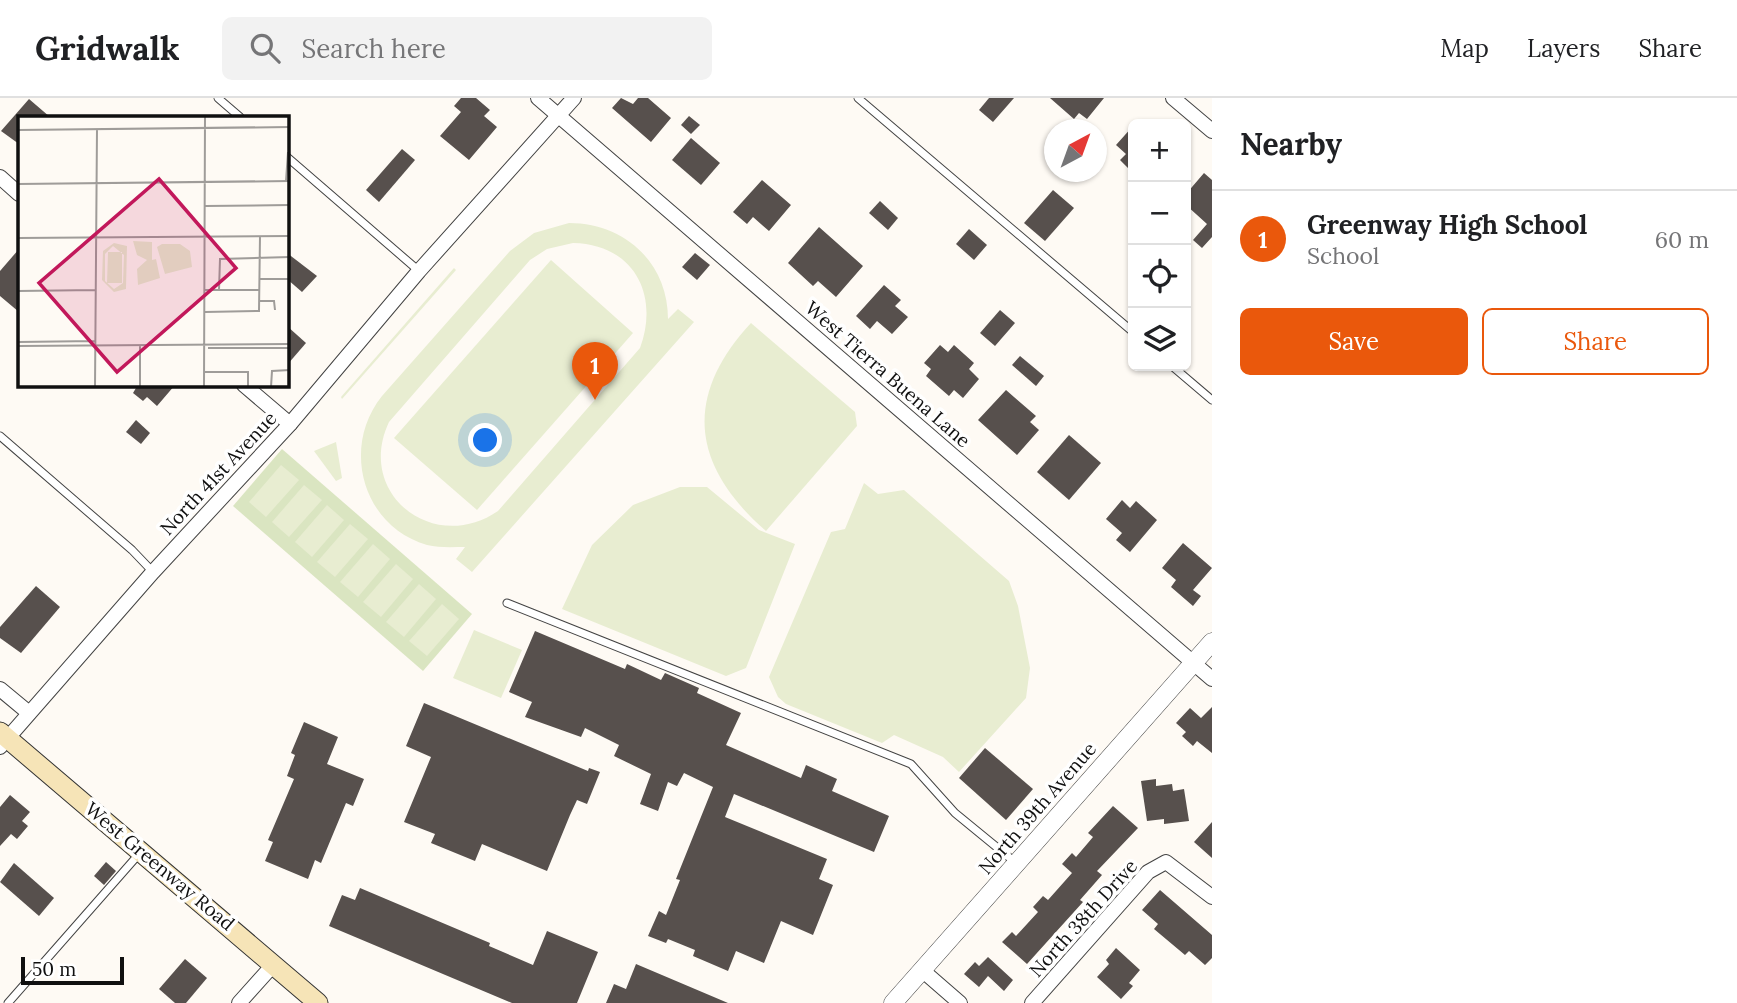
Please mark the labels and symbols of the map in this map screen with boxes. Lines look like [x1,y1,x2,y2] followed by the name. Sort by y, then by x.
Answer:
[18,116,289,387] inset map
[1044,119,1107,182] north arrow
[800,296,976,452] street label: West Tierra Buena Lane
[572,342,618,400] pin: 1
[155,406,281,540] street label: North 41st Avenue
[468,423,502,457] your location
[973,737,1101,879] street label: North 39th Avenue
[80,797,240,935] street label: West Greenway Road
[1024,854,1142,982] street label: North 38th Drive
[21,954,124,986] scale bar

